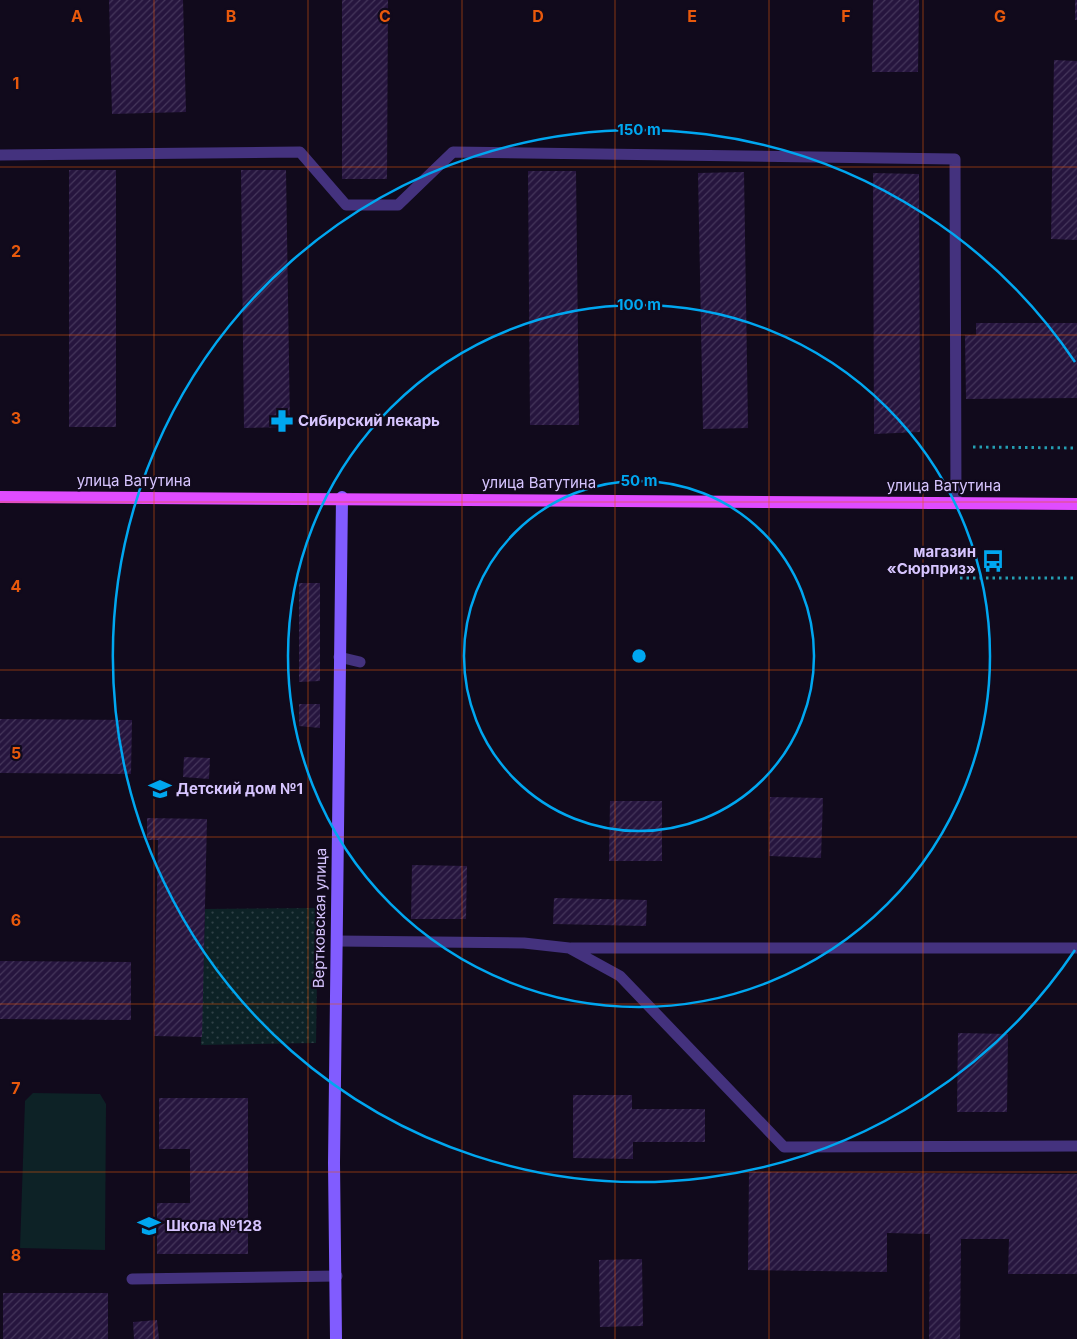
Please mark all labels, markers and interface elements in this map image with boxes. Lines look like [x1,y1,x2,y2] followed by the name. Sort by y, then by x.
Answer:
[71,6,83,26] text: A
[226,6,236,26] text: B
[379,6,391,26] text: C
[532,6,544,26] text: D
[687,6,697,26] text: E
[841,6,851,26] text: F
[994,6,1006,26] text: G
[13,73,19,93] text: 1
[617,120,661,139] text: 150 m
[11,241,21,261] text: 2
[617,295,661,314] text: 100 m
[11,408,21,428] text: 3
[269,408,295,434] pharmacy icon: Сибирский лекарь
[298,411,440,430] place label: Сибирский лекарь
[77,471,191,490] street label: улица Ватутина
[621,471,657,490] text: 50 m
[482,473,596,492] street label: улица Ватутина
[887,476,1001,495] street label: улица Ватутина
[887,542,976,578] place label: магазин «Сюрприз»
[980,548,1006,574] bus stop icon: магазин «Сюрприз»
[11,576,22,596] text: 4
[630,647,648,665] centre of rings
[11,743,21,763] text: 5
[147,776,173,802] school or university icon: Детский дом №1
[176,779,303,798] place label: Детский дом №1
[309,848,330,988] street label: Вертковская улица
[11,910,21,930] text: 6
[11,1078,21,1098] text: 7
[136,1213,162,1239] school or university icon: Школа №128
[166,1216,262,1235] place label: Школа №128
[11,1245,21,1265] text: 8

